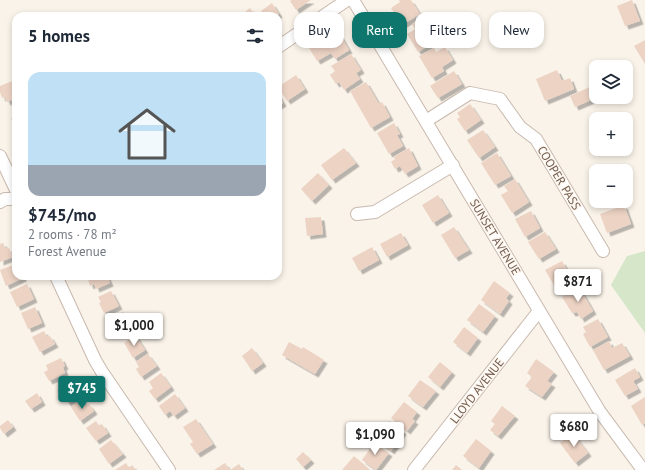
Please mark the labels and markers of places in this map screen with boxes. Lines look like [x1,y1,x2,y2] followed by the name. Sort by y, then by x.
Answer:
[554,269,602,303] pin: $871
[101,313,167,347] pin: $1,000
[58,376,106,410] pin: $745
[550,414,598,448] pin: $680
[342,422,408,456] pin: $1,090

